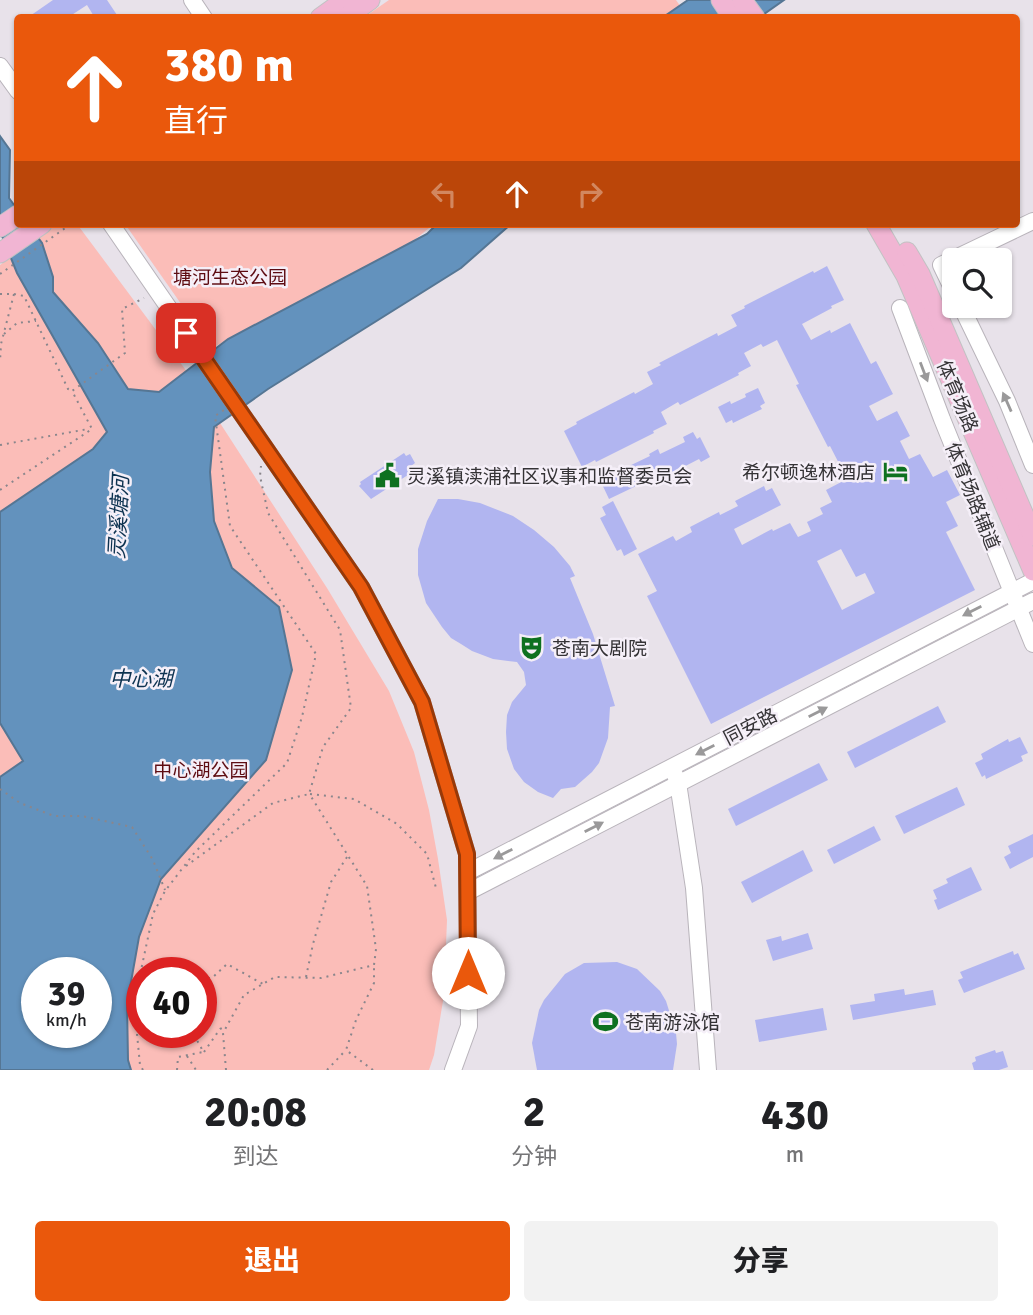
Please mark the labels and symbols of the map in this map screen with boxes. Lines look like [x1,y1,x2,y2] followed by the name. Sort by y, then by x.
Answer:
[173,266,287,290] park label: 塘河生态公园
[156,303,216,363] pin
[931,357,983,436] street label: 体育场路
[919,362,930,383] one-way arrow
[1001,392,1013,412] one-way arrow
[940,439,1005,554] street label: 体育场路辅道
[881,458,909,486] hotel icon: 希尔顿逸林酒店
[742,461,875,485] place label: 希尔顿逸林酒店
[373,462,401,490] public building icon: 灵溪镇渎浦社区议事和监督委员会
[407,465,692,489] place label: 灵溪镇渎浦社区议事和监督委员会
[104,470,134,560] water label: 灵溪塘河
[962,606,982,617] one-way arrow
[518,634,546,662] theatre icon: 苍南大剧院
[552,637,647,661] place label: 苍南大剧院
[110,666,175,692] water label: 中心湖
[720,703,781,751] street label: 同安路
[808,706,828,717] one-way arrow
[694,743,714,755] one-way arrow
[153,759,249,783] park label: 中心湖公园
[584,821,604,832] one-way arrow
[492,848,512,860] one-way arrow
[431,936,505,1010] position arrow
[126,957,217,1048] speed limit sign: 40
[591,1008,619,1036] sports icon: 苍南游泳馆
[625,1011,720,1035] place label: 苍南游泳馆

